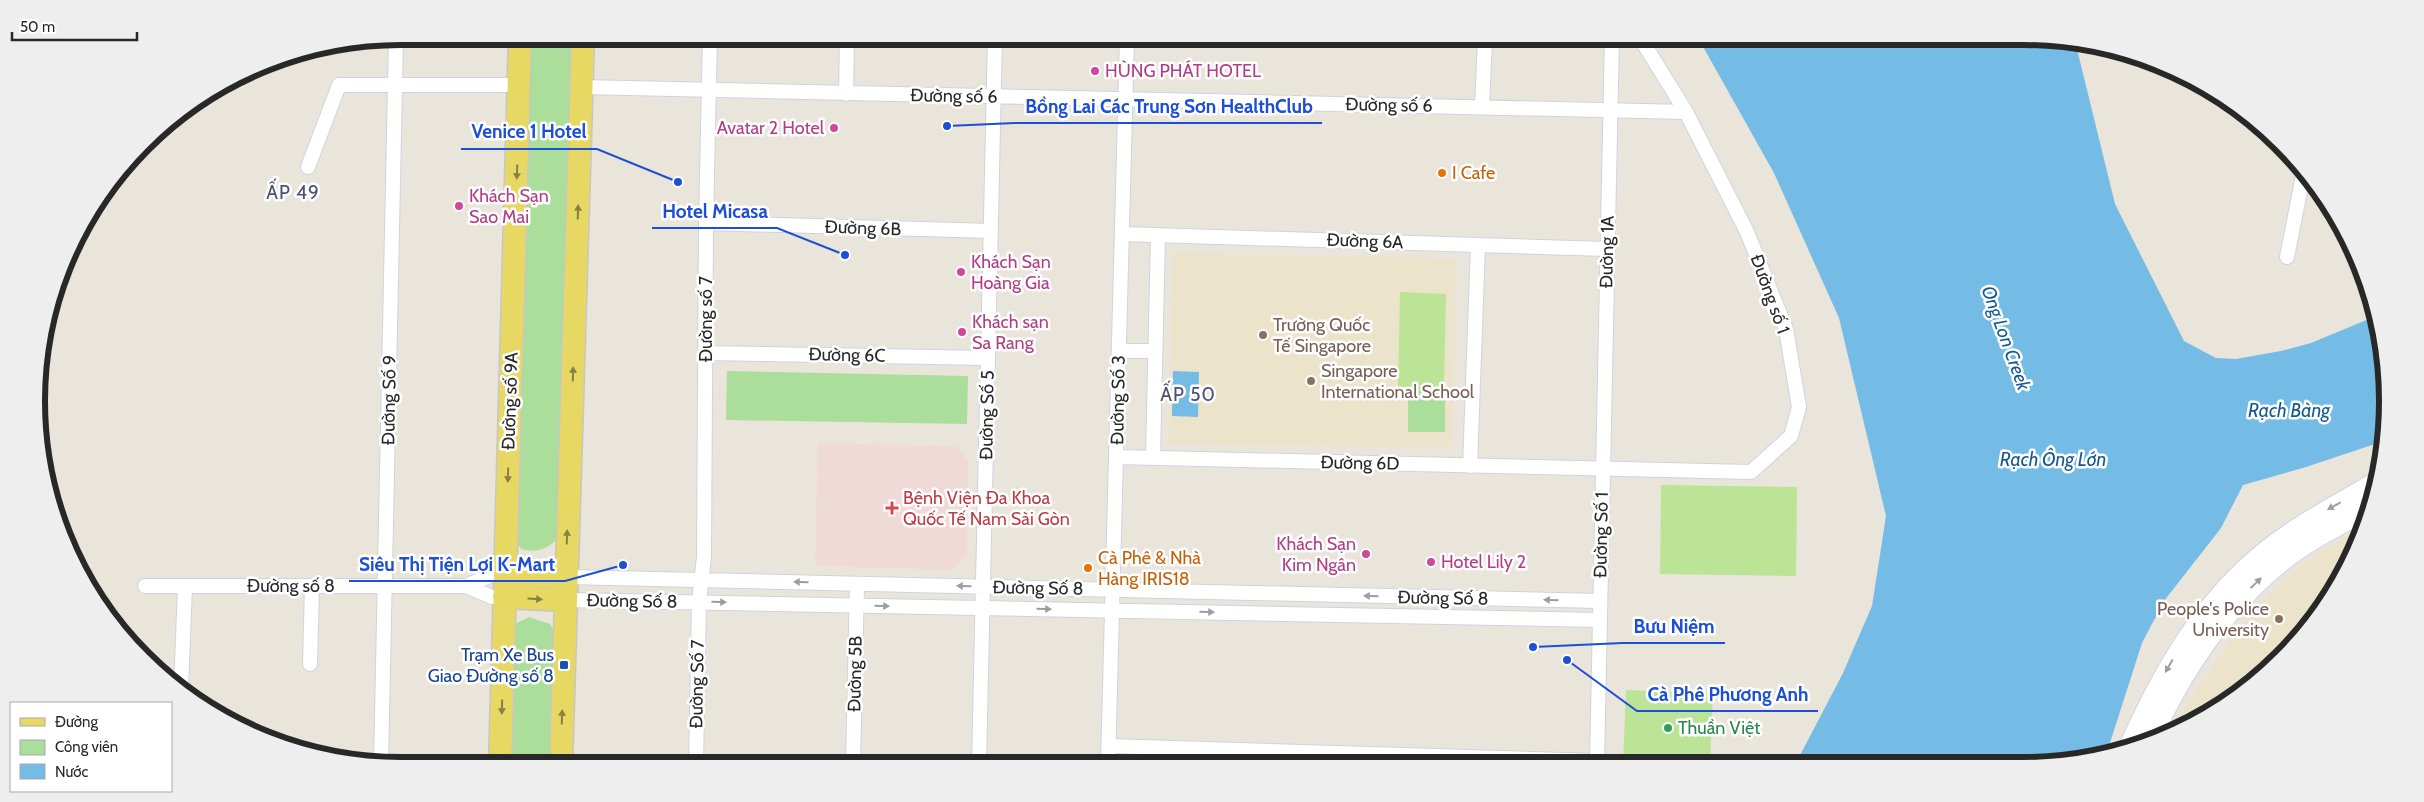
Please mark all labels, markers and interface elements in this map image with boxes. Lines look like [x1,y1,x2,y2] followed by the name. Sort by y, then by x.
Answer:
[12,10,138,42] scale bar
[20,18,55,36] text: 50 m
[1105,60,1261,82] place label: HÙNG PHÁT HOTEL
[1089,65,1101,77] marker: HÙNG PHÁT HOTEL
[910,84,998,108] street label: Đường số 6
[1015,89,1322,123] callout: Bồng Lai Các Trung Sơn HealthClub
[1345,93,1433,117] street label: Đường số 6
[1025,95,1313,118] text: Bồng Lai Các Trung Sơn HealthClub
[461,115,597,149] callout: Venice 1 Hotel
[717,117,825,139] place label: Avatar 2 Hotel
[471,120,587,143] text: Venice 1 Hotel
[828,122,840,134] marker: Avatar 2 Hotel
[1452,162,1495,184] place label: I Cafe
[513,165,521,181] one-way arrow
[1436,167,1448,179] marker: I Cafe
[266,178,320,204] district label: ẤP 49
[469,185,549,228] place label: Khách Sạn Sao Mai
[652,194,777,228] callout: Hotel Micasa
[453,200,465,212] marker: Khách Sạn Sao Mai
[662,200,768,223] text: Hotel Micasa
[574,204,582,220] one-way arrow
[824,216,902,240] street label: Đường 6B
[1595,216,1619,288] street label: Đường 1A
[1326,229,1404,253] street label: Đường 6A
[971,251,1051,294] place label: Khách Sạn Hoàng Gia
[1746,251,1794,337] street label: Đường số 1
[955,266,967,278] marker: Khách Sạn Hoàng Gia
[695,276,717,362] street label: Đường số 7
[1976,283,2036,394] water label: Ong Lon Creek
[972,311,1049,354] place label: Khách sạn Sa Rang
[1273,314,1371,357] place label: Trường Quốc Tế Singapore
[956,326,968,338] marker: Khách sạn Sa Rang
[1257,329,1269,341] marker: Trường Quốc Tế Singapore
[808,343,886,367] street label: Đường 6C
[497,352,523,450] street label: Đường số 9A
[377,355,401,445] street label: Đường Số 9
[1106,355,1130,445] street label: Đường Số 3
[1321,360,1475,403] place label: Singapore International School
[569,366,577,382] one-way arrow
[975,370,999,460] street label: Đường Số 5
[1305,375,1317,387] marker: Singapore International School
[1160,380,1216,406] district label: ẤP 50
[2248,399,2331,422] water label: Rạch Bàng
[2000,447,2106,471] water label: Rạch Ông Lớn
[1320,451,1400,475] street label: Đường 6D
[504,467,512,483] one-way arrow
[903,487,1070,530] place label: Bệnh Viện Đa Khoa Quốc Tế Nam Sài Gòn
[1589,492,1613,578] street label: Đường Số 1
[885,501,899,515] marker: Bệnh Viện Đa Khoa Quốc Tế Nam Sài Gòn
[2328,502,2341,511] one-way arrow
[563,529,571,545] one-way arrow
[1276,533,1356,576] place label: Khách Sạn Kim Ngân
[349,547,565,581] callout: Siêu Thị Tiện Lợi K-Mart
[1098,547,1201,590] place label: Cà Phê & Nhà Hàng IRIS18
[1360,548,1372,560] marker: Khách Sạn Kim Ngân
[1441,551,1526,573] place label: Hotel Lily 2
[359,553,555,576] text: Siêu Thị Tiện Lợi K-Mart
[1425,556,1437,568] marker: Hotel Lily 2
[1082,562,1094,574] marker: Cà Phê & Nhà Hàng IRIS18
[247,575,335,597] street label: Đường số 8
[992,576,1084,600] street label: Đường Số 8
[2250,577,2262,589] one-way arrow
[793,578,809,586] one-way arrow
[955,582,971,590] one-way arrow
[1397,586,1489,610] street label: Đường Số 8
[586,589,678,613] street label: Đường Số 8
[1363,592,1379,600] one-way arrow
[527,595,543,603] one-way arrow
[1543,596,1559,604] one-way arrow
[711,598,727,606] one-way arrow
[2157,598,2269,641] place label: People's Police University
[874,602,890,610] one-way arrow
[1036,605,1052,613] one-way arrow
[1199,608,1215,616] one-way arrow
[1623,609,1725,643] callout: Bưu Niệm
[2273,613,2285,625] marker: People's Police University
[1633,615,1715,638] text: Bưu Niệm
[843,636,867,712] street label: Đường 5B
[685,639,709,729] street label: Đường Số 7
[428,644,554,687] place label: Trạm Xe Bus Giao Đường số 8
[558,659,570,671] marker: Trạm Xe Bus Giao Đường số 8
[2165,659,2174,672] one-way arrow
[1637,677,1818,711] callout: Cà Phê Phương Anh
[1647,683,1809,706] text: Cà Phê Phương Anh
[498,699,506,715] one-way arrow
[10,702,172,792] legend
[558,708,566,724] one-way arrow
[55,713,98,731] text: Đường
[1678,717,1760,739] place label: Thuần Việt
[1662,722,1674,734] marker: Thuần Việt
[55,738,118,756] text: Công viên
[55,763,89,781] text: Nước

